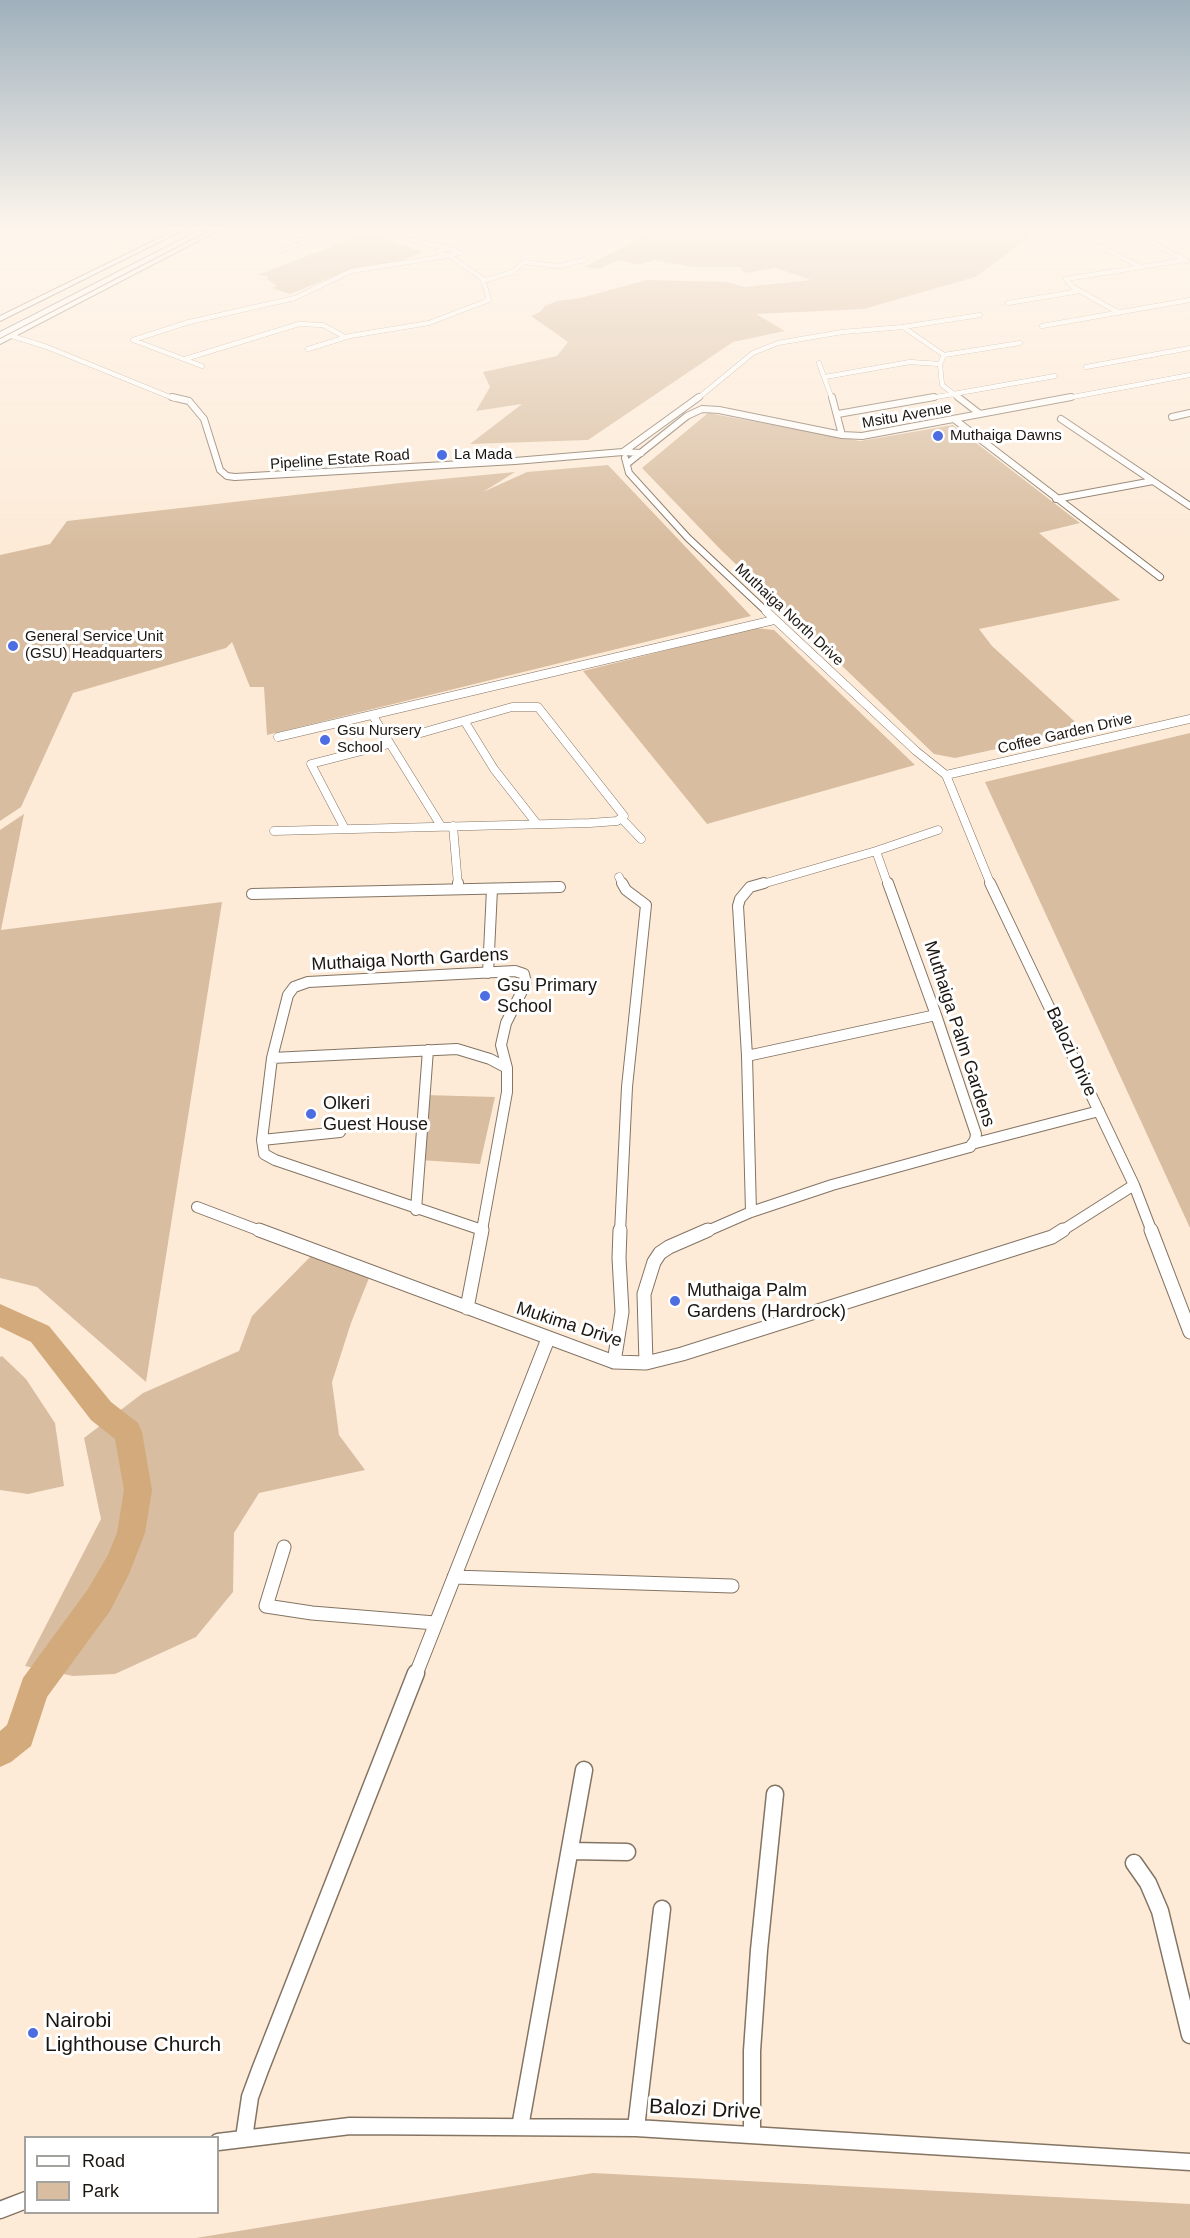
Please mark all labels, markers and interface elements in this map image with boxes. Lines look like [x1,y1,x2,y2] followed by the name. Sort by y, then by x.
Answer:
[861,399,953,433] street label: Msitu Avenue
[950,427,1062,445] place label: Muthaiga Dawns
[931,429,945,443] marker: Muthaiga Dawns
[269,446,411,474] street label: Pipeline Estate Road
[454,446,512,464] place label: La Mada
[435,448,449,462] marker: La Mada
[731,560,847,670] street label: Muthaiga North Drive
[25,628,163,663] place label: General Service Unit (GSU) Headquarters
[6,639,20,653] marker: General Service Unit (GSU) Headquarters
[996,710,1134,758] street label: Coffee Garden Drive
[337,722,421,757] place label: Gsu Nursery School
[318,733,332,747] marker: Gsu Nursery School
[919,938,999,1130] street label: Muthaiga Palm Gardens
[311,944,509,976] street label: Muthaiga North Gardens
[497,975,597,1018] place label: Gsu Primary School
[478,989,492,1003] marker: Gsu Primary School
[1041,1004,1101,1100] street label: Balozi Drive
[323,1093,428,1136] place label: Olkeri Guest House
[304,1107,318,1121] marker: Olkeri Guest House
[687,1280,846,1322] place label: Muthaiga Palm Gardens (Hardrock)
[668,1294,682,1308] marker: Muthaiga Palm Gardens (Hardrock)
[513,1298,625,1352] street label: Mukima Drive
[45,2008,221,2058] place label: Nairobi Lighthouse Church
[26,2026,40,2040] marker: Nairobi Lighthouse Church
[648,2094,762,2126] street label: Balozi Drive
[24,2136,219,2214] legend
[82,2151,125,2171] text: Road
[82,2181,119,2201] text: Park

